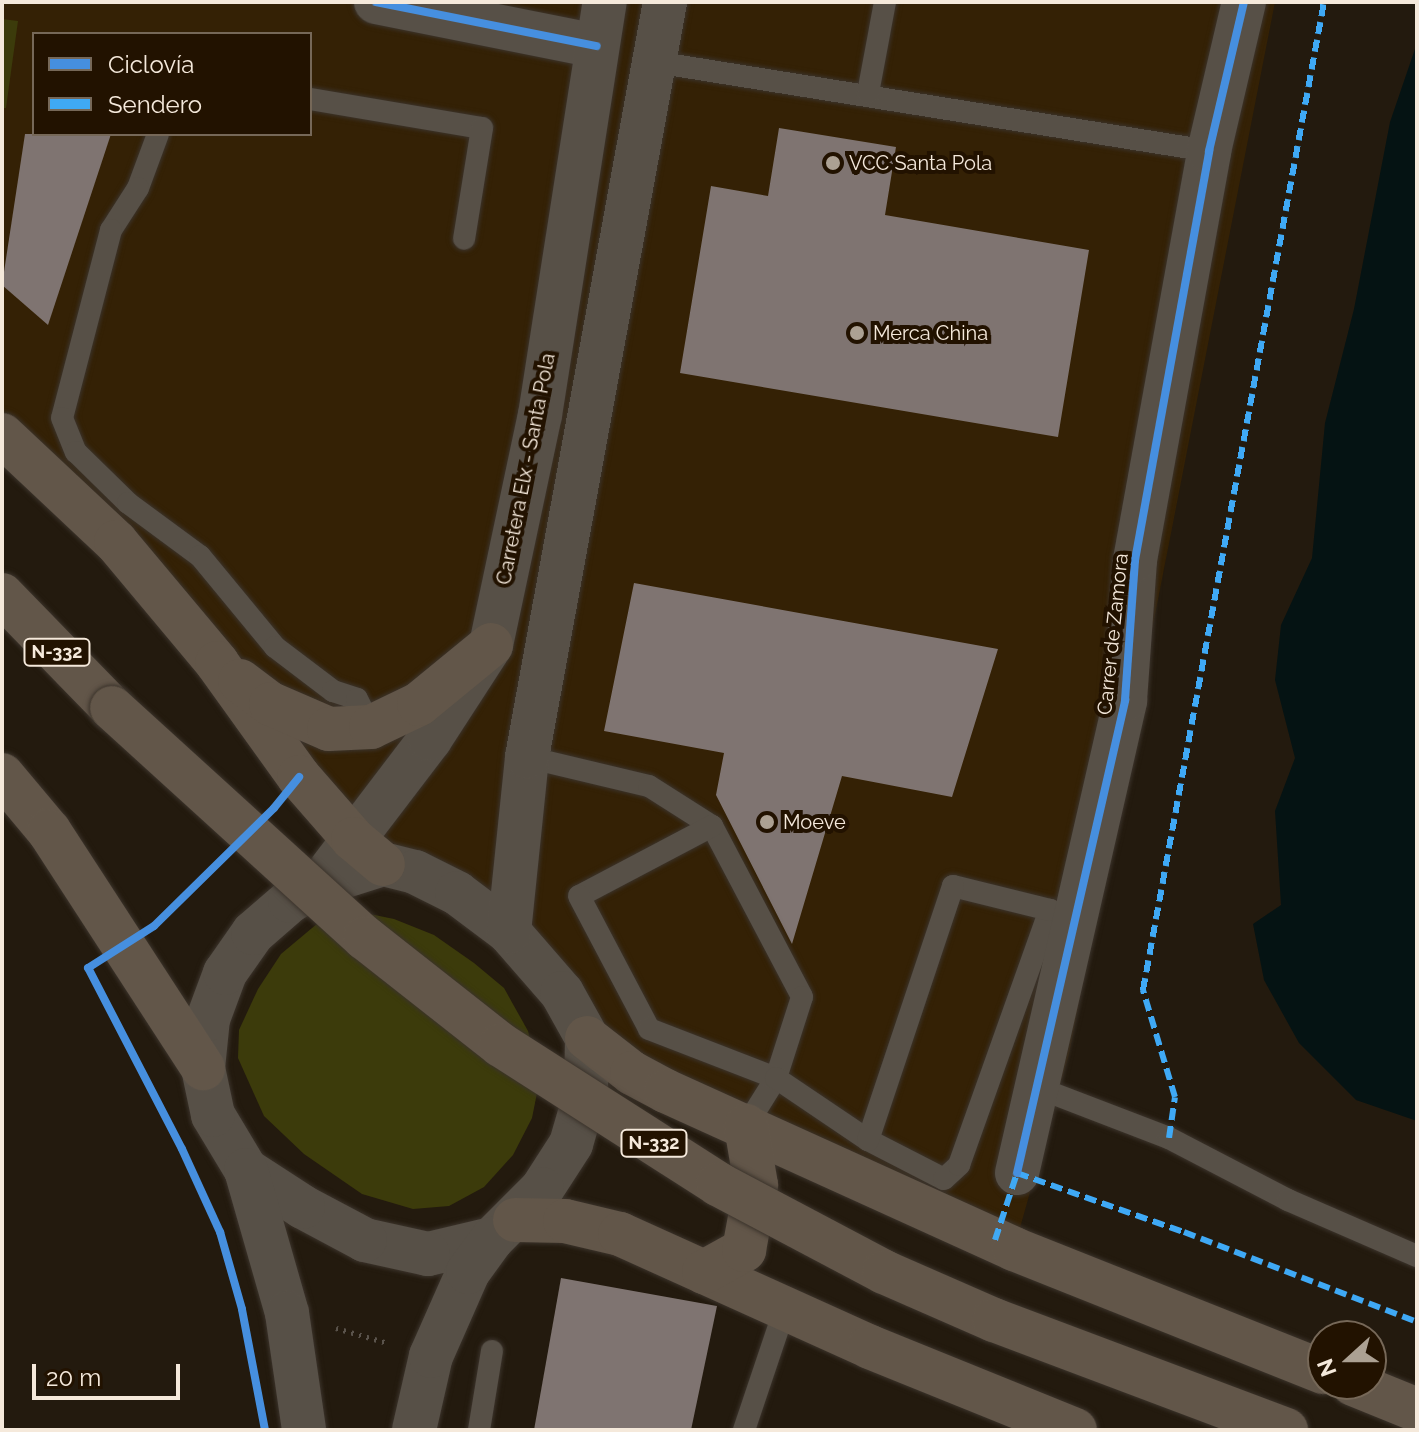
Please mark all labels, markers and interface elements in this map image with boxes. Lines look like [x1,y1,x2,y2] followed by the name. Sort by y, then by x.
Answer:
[32,32,312,136] legend
[108,50,194,79] text: Ciclovía
[108,90,202,119] text: Sendero
[849,151,992,175] place label: VCC Santa Pola
[824,154,842,172] marker: VCC Santa Pola
[873,321,988,345] place label: Merca China
[848,324,866,342] marker: Merca China
[492,351,560,587] street label: Carretera Elx - Santa Pola
[1093,552,1133,716] street label: Carrer de Zamora
[23,638,91,666] road number: N-332
[783,810,846,834] place label: Moeve
[758,813,776,831] marker: Moeve
[620,1129,688,1157] road number: N-332
[1307,1320,1387,1400] north arrow
[36,1348,184,1398] scale bar
[1311,1355,1342,1380] text: N
[46,1363,101,1392] text: 20 m

